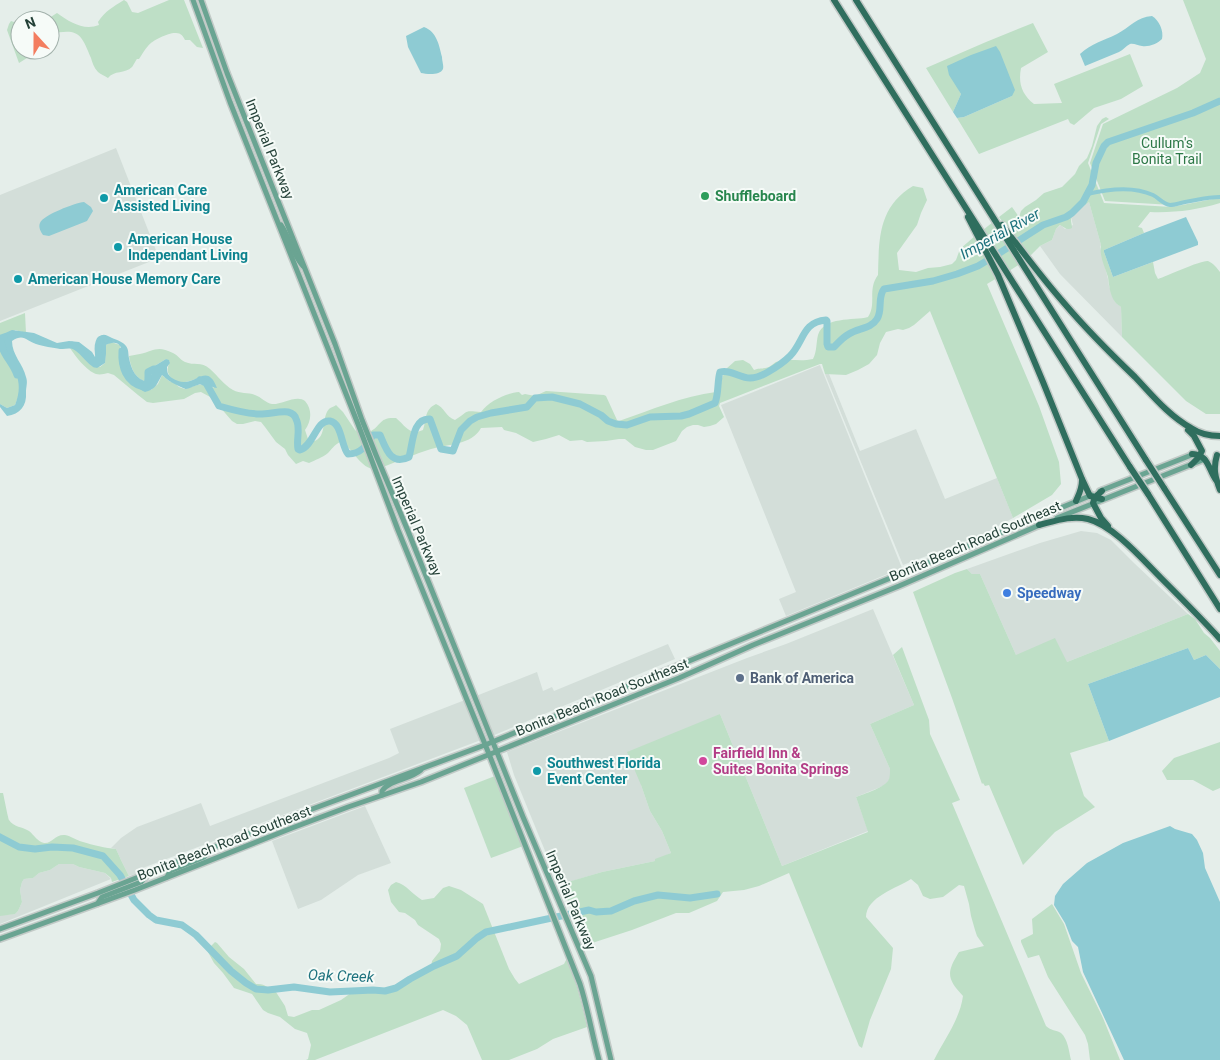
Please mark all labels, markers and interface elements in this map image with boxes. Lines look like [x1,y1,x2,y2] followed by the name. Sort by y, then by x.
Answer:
[10,10,60,60] north arrow
[23,14,38,32] text: N
[243,96,298,202] street label: Imperial Parkway
[1132,135,1202,167] park label: Cullum's Bonita Trail
[114,182,210,214] place label: American Care Assisted Living
[715,188,796,204] place label: Shuffleboard
[699,190,711,202] marker: Shuffleboard
[98,192,110,204] marker: American Care Assisted Living
[957,204,1044,263] water label: Imperial River
[128,231,248,263] place label: American House Independant Living
[112,241,124,253] marker: American House Independant Living
[28,271,221,287] place label: American House Memory Care
[12,273,24,285] marker: American House Memory Care
[389,474,445,579] street label: Imperial Parkway
[887,497,1063,584] street label: Bonita Beach Road Southeast
[1017,585,1082,601] place label: Speedway
[1001,587,1013,599] marker: Speedway
[513,655,691,739] street label: Bonita Beach Road Southeast
[750,670,855,686] place label: Bank of America
[734,672,746,684] marker: Bank of America
[713,745,849,777] place label: Fairfield Inn & Suites Bonita Springs
[547,755,661,787] place label: Southwest Florida Event Center
[697,755,709,767] marker: Fairfield Inn & Suites Bonita Springs
[531,765,543,777] marker: Southwest Florida Event Center
[135,802,313,884] street label: Bonita Beach Road Southeast
[543,848,599,953] street label: Imperial Parkway
[308,966,375,986] water label: Oak Creek

